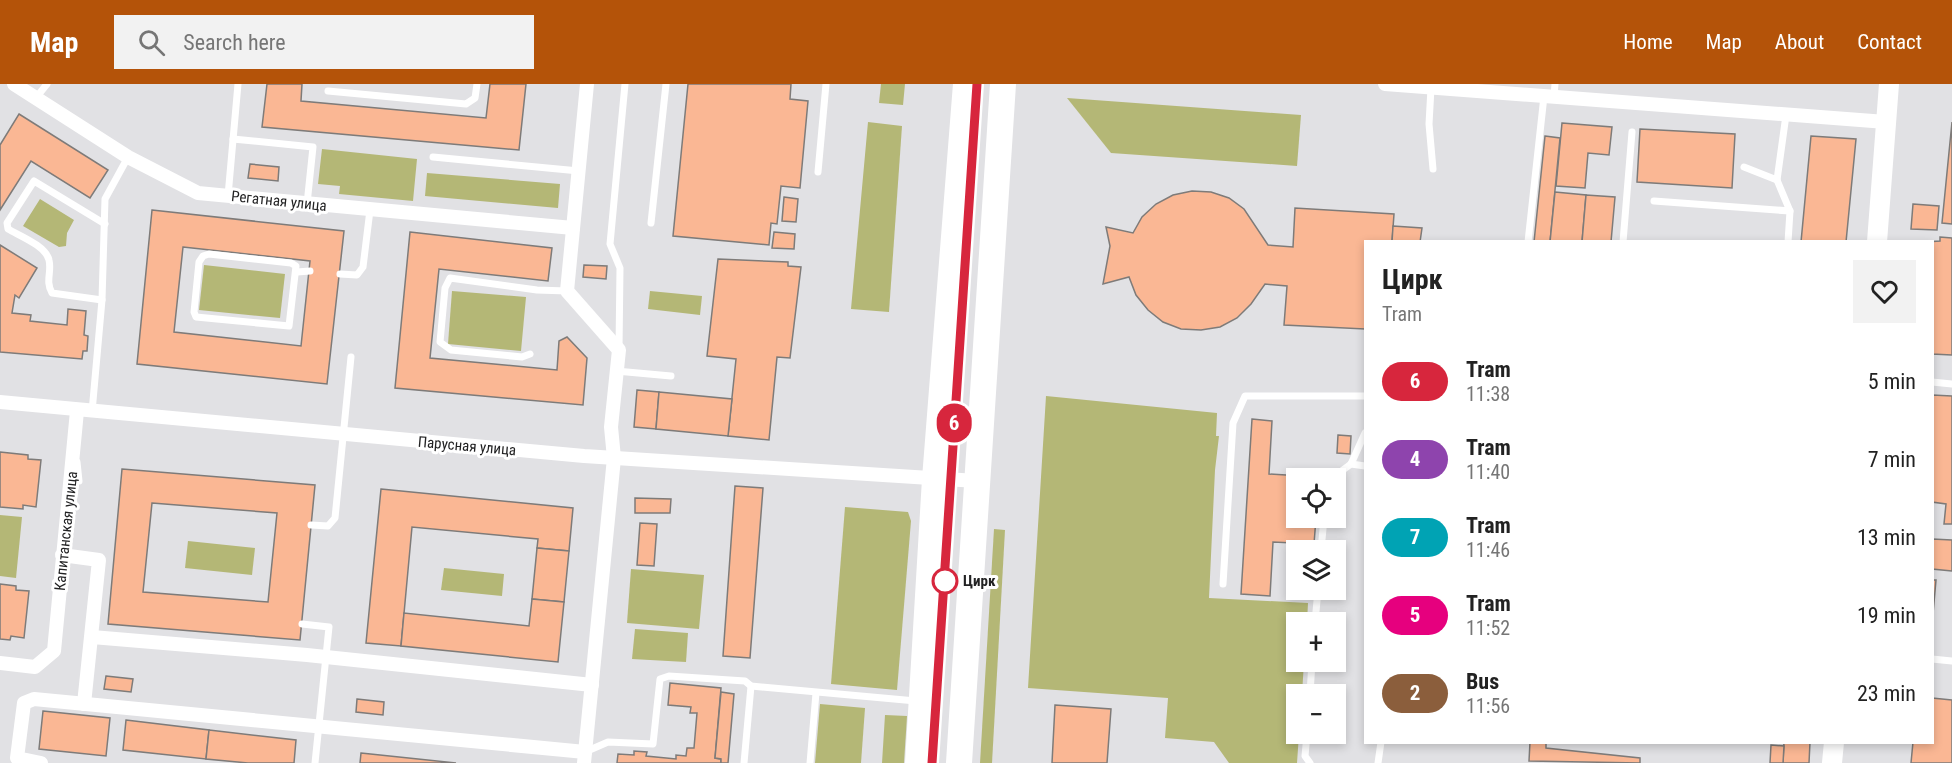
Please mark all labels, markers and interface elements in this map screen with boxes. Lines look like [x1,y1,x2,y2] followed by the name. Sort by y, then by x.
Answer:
[114,15,534,69] search box
[30,26,78,59] text: Map
[135,26,168,59] icon: search
[183,30,286,55] text: Search here
[1623,30,1673,54] text: Home
[1706,30,1742,54] text: Map
[1775,30,1824,54] text: About
[1857,30,1922,54] text: Contact
[230,187,328,215] street label: Регатная улица
[1853,260,1916,323] button: heart
[1382,263,1443,296] text: Цирк
[1382,302,1422,326] text: Tram
[1466,357,1511,382] text: Tram
[1410,369,1420,393] text: 6
[1868,369,1916,394] text: 5 min
[1466,382,1510,406] text: 11:38
[934,404,974,442] line badge: 6
[949,411,959,435] text: 6
[417,433,517,459] street label: Парусная улица
[1466,435,1511,460] text: Tram
[1410,447,1420,471] text: 4
[1868,447,1916,472] text: 7 min
[1466,460,1510,484] text: 11:40
[1286,468,1346,744] map controls
[1286,468,1346,528] button: locate
[51,470,81,592] street label: Капитанская улица
[1466,513,1511,538] text: Tram
[1410,525,1420,549] text: 7
[1857,525,1916,550] text: 13 min
[1466,538,1510,562] text: 11:46
[1286,540,1346,600] button: layers
[932,568,958,594] marker: Цирк
[963,572,996,590] place label: Цирк
[1466,591,1511,616] text: Tram
[1410,603,1420,627] text: 5
[1857,603,1916,628] text: 19 min
[1286,612,1346,672] button: +
[1466,616,1510,640] text: 11:52
[1466,669,1499,694] text: Bus
[1410,681,1420,705] text: 2
[1857,681,1916,706] text: 23 min
[1286,684,1346,744] button: −
[1466,694,1510,718] text: 11:56

